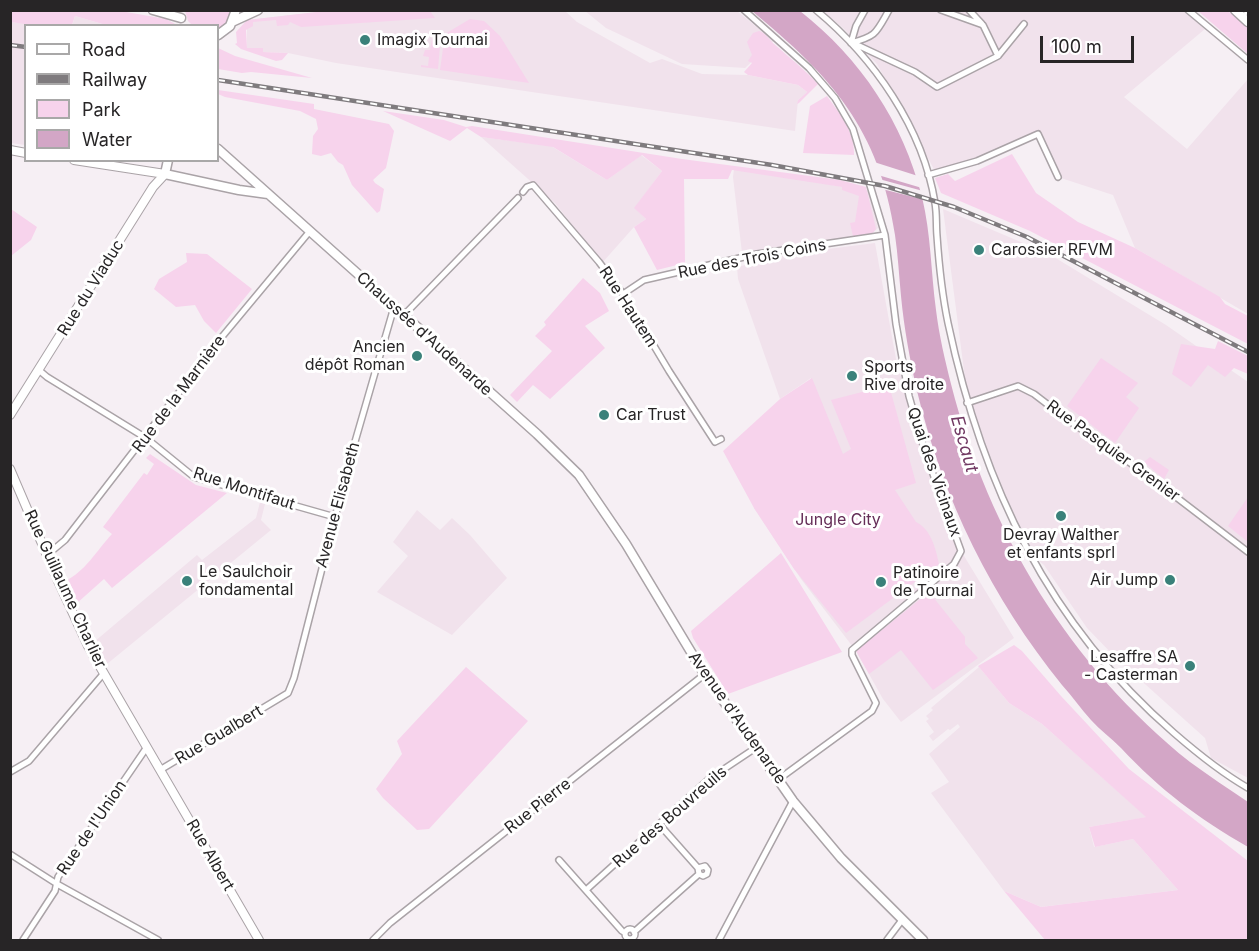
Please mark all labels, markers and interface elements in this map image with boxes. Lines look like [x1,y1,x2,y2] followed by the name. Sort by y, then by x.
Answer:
[24,24,219,162] legend
[1043,24,1138,62] scale bar
[377,30,488,50] place label: Imagix Tournai
[358,33,372,47] marker: Imagix Tournai
[1051,36,1102,57] text: 100 m
[82,39,125,60] text: Road
[82,69,147,90] text: Railway
[82,99,121,120] text: Park
[82,129,132,150] text: Water
[676,235,828,283] street label: Rue des Trois Coins
[54,236,128,340] street label: Rue du Viaduc
[991,240,1113,260] place label: Carossier RFVM
[972,243,986,257] marker: Carossier RFVM
[595,263,661,351] street label: Rue Hautem
[352,268,496,400] street label: Chaussée d'Audenarde
[129,332,229,456] street label: Rue de la Marnière
[305,337,405,375] place label: Ancien dépôt Roman
[410,349,424,363] marker: Ancien dépôt Roman
[864,357,944,395] place label: Sports Rive droite
[845,369,859,383] marker: Sports Rive droite
[1043,396,1183,506] street label: Rue Pasquier Grenier
[616,405,686,425] place label: Car Trust
[903,405,965,539] street label: Quai des Vicinaux
[597,408,611,422] marker: Car Trust
[946,413,982,475] water label: Escaut
[312,440,364,570] street label: Avenue Elisabeth
[191,464,297,514] street label: Rue Montifaut
[20,507,110,671] street label: Rue Guillaume Charlier
[1054,509,1068,523] marker: Devray Walther et enfants sprl
[795,510,881,530] park label: Jungle City
[1003,525,1119,563] place label: Devray Walther et enfants sprl
[199,562,293,600] place label: Le Saulchoir fondamental
[893,563,973,601] place label: Patinoire de Tournai
[1090,570,1158,590] place label: Air Jump
[1163,573,1177,587] marker: Air Jump
[180,574,194,588] marker: Le Saulchoir fondamental
[874,575,888,589] marker: Patinoire de Tournai
[1084,647,1178,685] place label: Lesaffre SA - Casterman
[684,648,790,788] street label: Avenue d'Audenarde
[1183,659,1197,673] marker: Lesaffre SA - Casterman
[172,701,266,769] street label: Rue Gualbert
[609,762,731,872] street label: Rue des Bouvreuils
[501,774,575,838] street label: Rue Pierre
[53,777,131,879] street label: Rue de l'Union
[182,816,238,894] street label: Rue Albert

